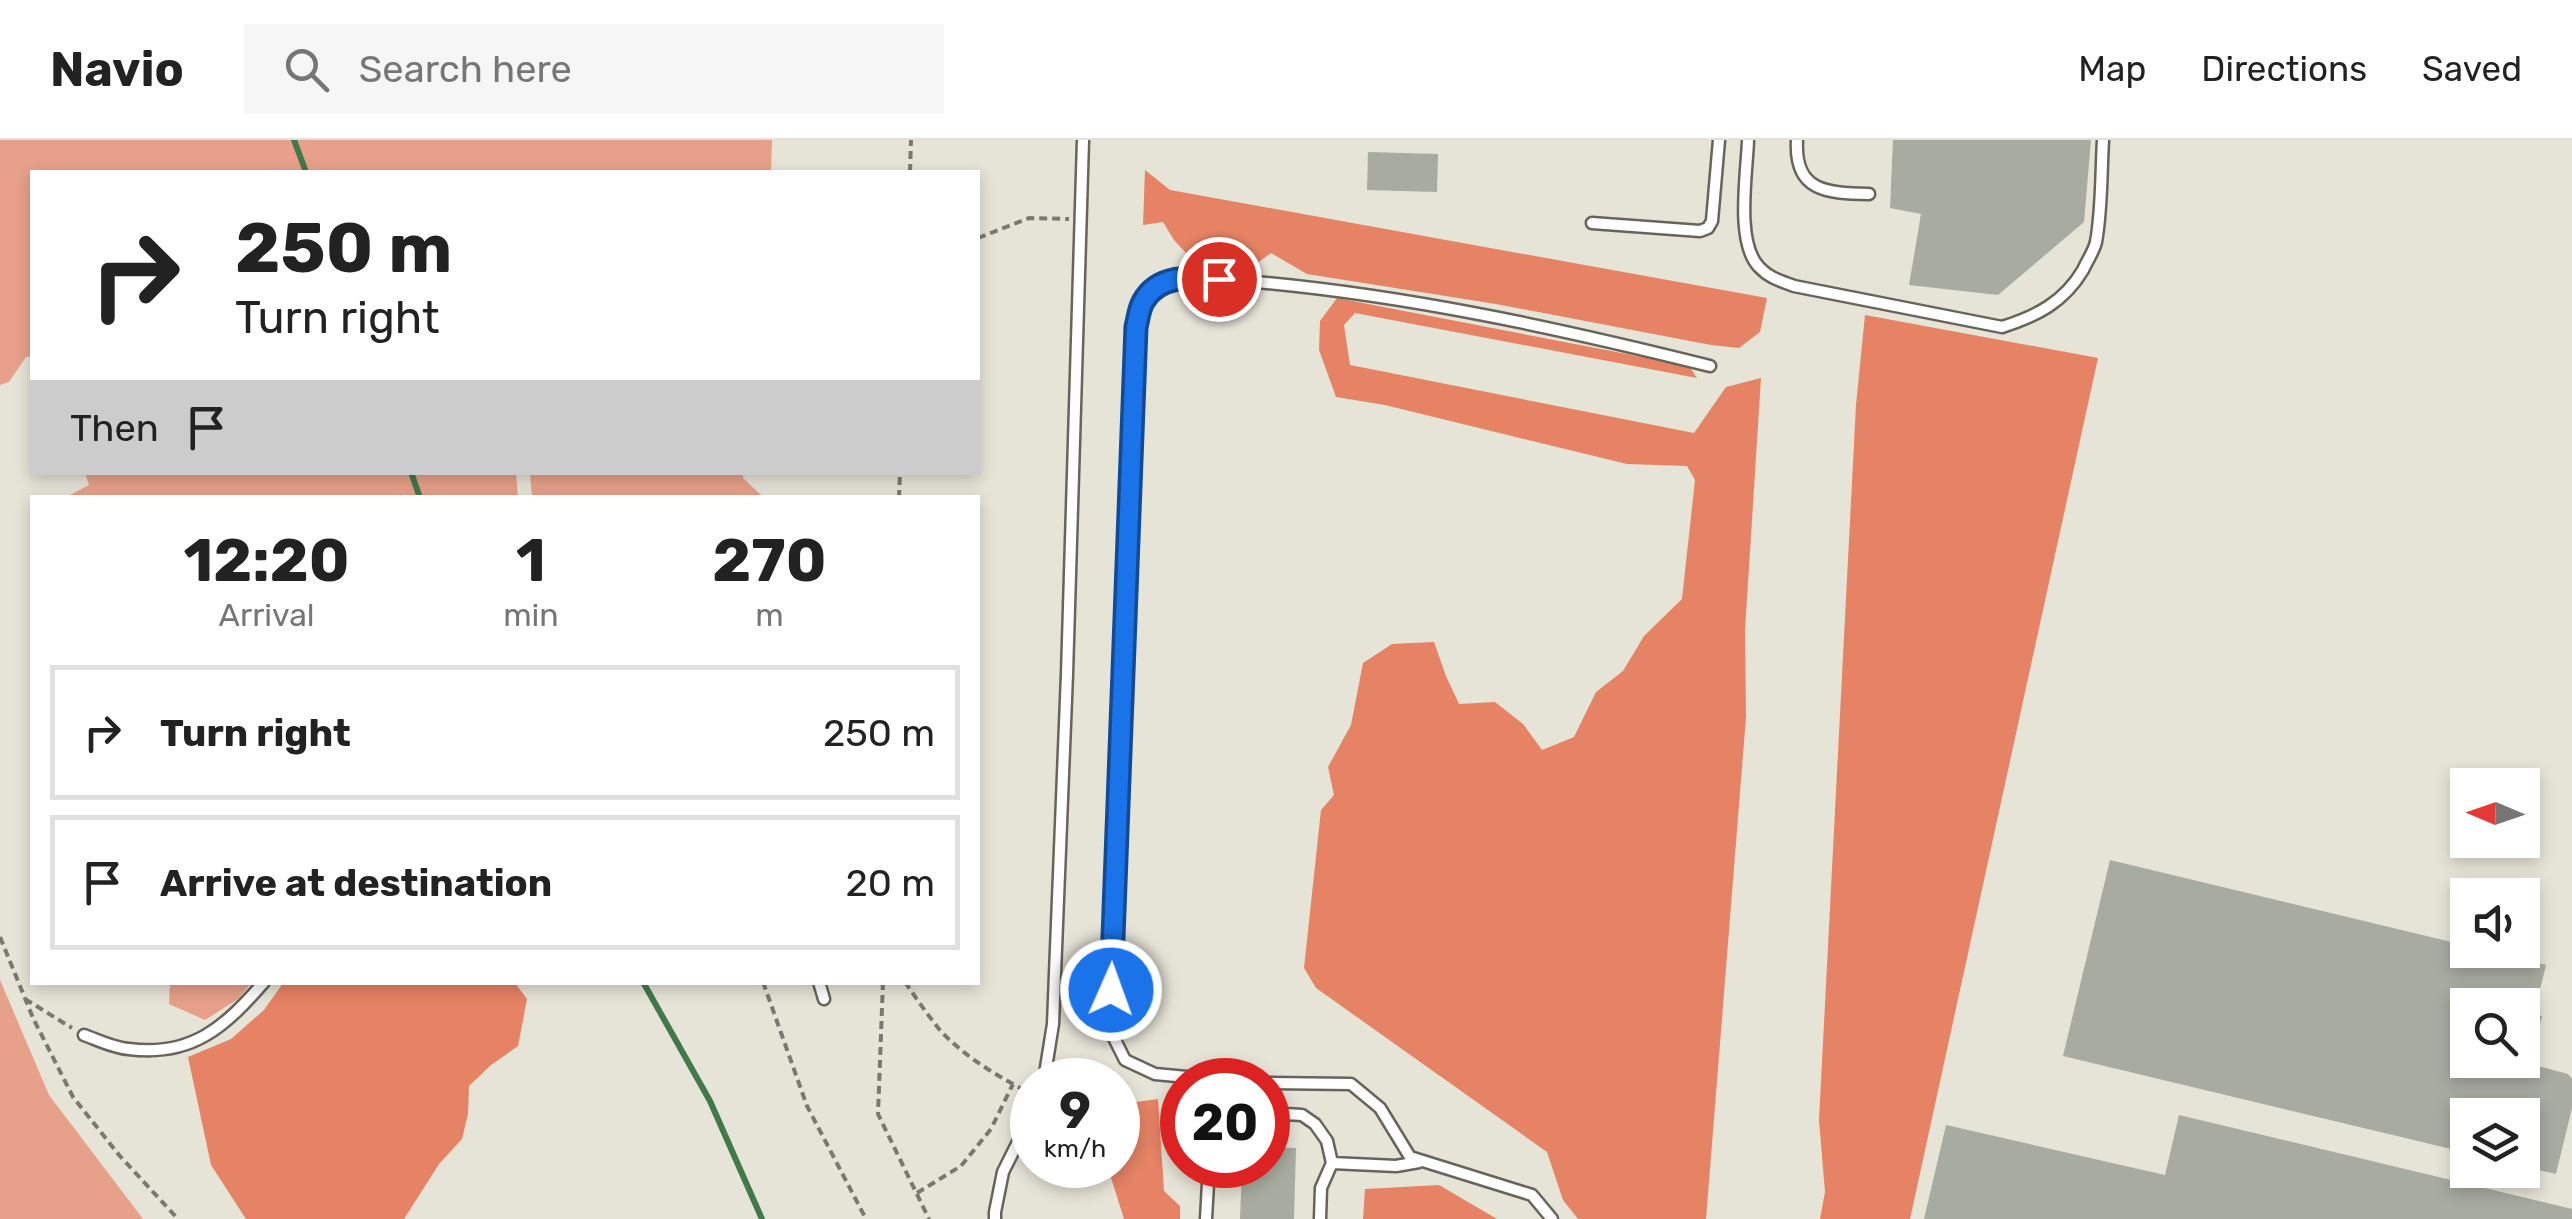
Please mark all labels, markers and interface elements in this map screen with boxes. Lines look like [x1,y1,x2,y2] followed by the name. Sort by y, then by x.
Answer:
[244,24,944,114] search box
[50,41,184,98] text: Navio
[279,42,334,97] icon: search
[359,46,572,92] text: Search here
[2078,48,2146,90] text: Map
[2201,48,2367,90] text: Directions
[2422,48,2522,90] text: Saved
[235,207,452,290] text: 250 m
[70,210,200,340] icon: right
[1177,237,1262,322] pin
[1192,252,1247,307] icon: arrive
[235,291,439,344] text: Turn right
[179,400,234,455] icon: arrive
[70,405,159,451] text: Then
[184,525,350,596] text: 12:20
[516,525,546,596] text: 1
[712,525,826,596] text: 270
[219,596,315,634] text: Arrival
[503,596,559,634] text: min
[755,596,784,634] text: m
[75,705,130,760] icon: right
[160,710,351,756] text: Turn right
[823,710,935,756] text: 250 m
[2450,768,2540,858] north arrow
[2450,768,2540,1188] map controls
[75,855,130,910] icon: arrive
[160,860,552,906] text: Arrive at destination
[845,860,935,906] text: 20 m
[2450,878,2540,968] button: sound
[1059,938,1163,1042] position arrow
[2450,988,2540,1078] button: search
[1160,1058,1290,1188] speed limit sign: 20
[1059,1081,1091,1141] text: 9
[2450,1098,2540,1188] button: layers
[1044,1134,1106,1163] text: km/h

